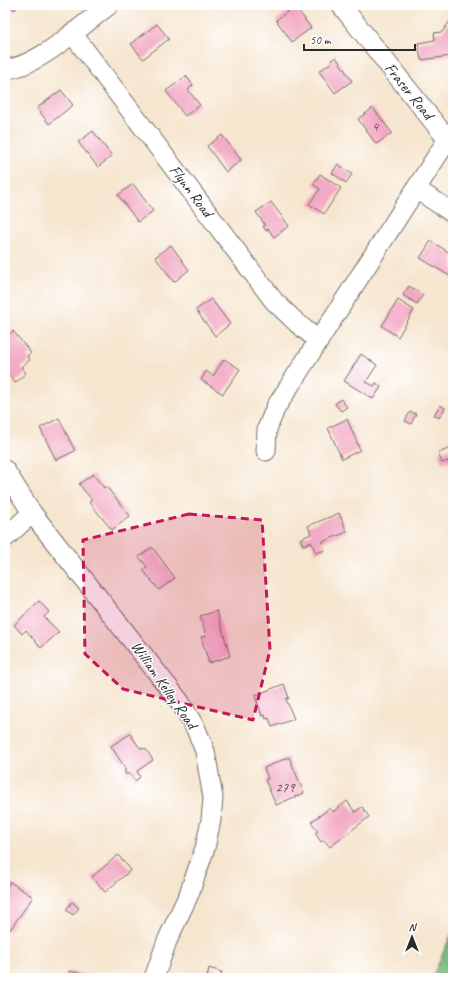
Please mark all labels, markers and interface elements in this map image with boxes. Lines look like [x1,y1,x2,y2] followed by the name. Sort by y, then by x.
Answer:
[304,26,415,52] scale bar
[310,32,332,48] text: 50 m
[380,59,440,126] street label: Fraser Road
[372,118,380,135] house number: 4
[165,161,219,223] street label: Flynn Road
[126,637,203,735] street label: William Kelley Road
[276,779,296,796] house number: 279
[392,917,432,957] north arrow
[409,920,418,934] text: N

